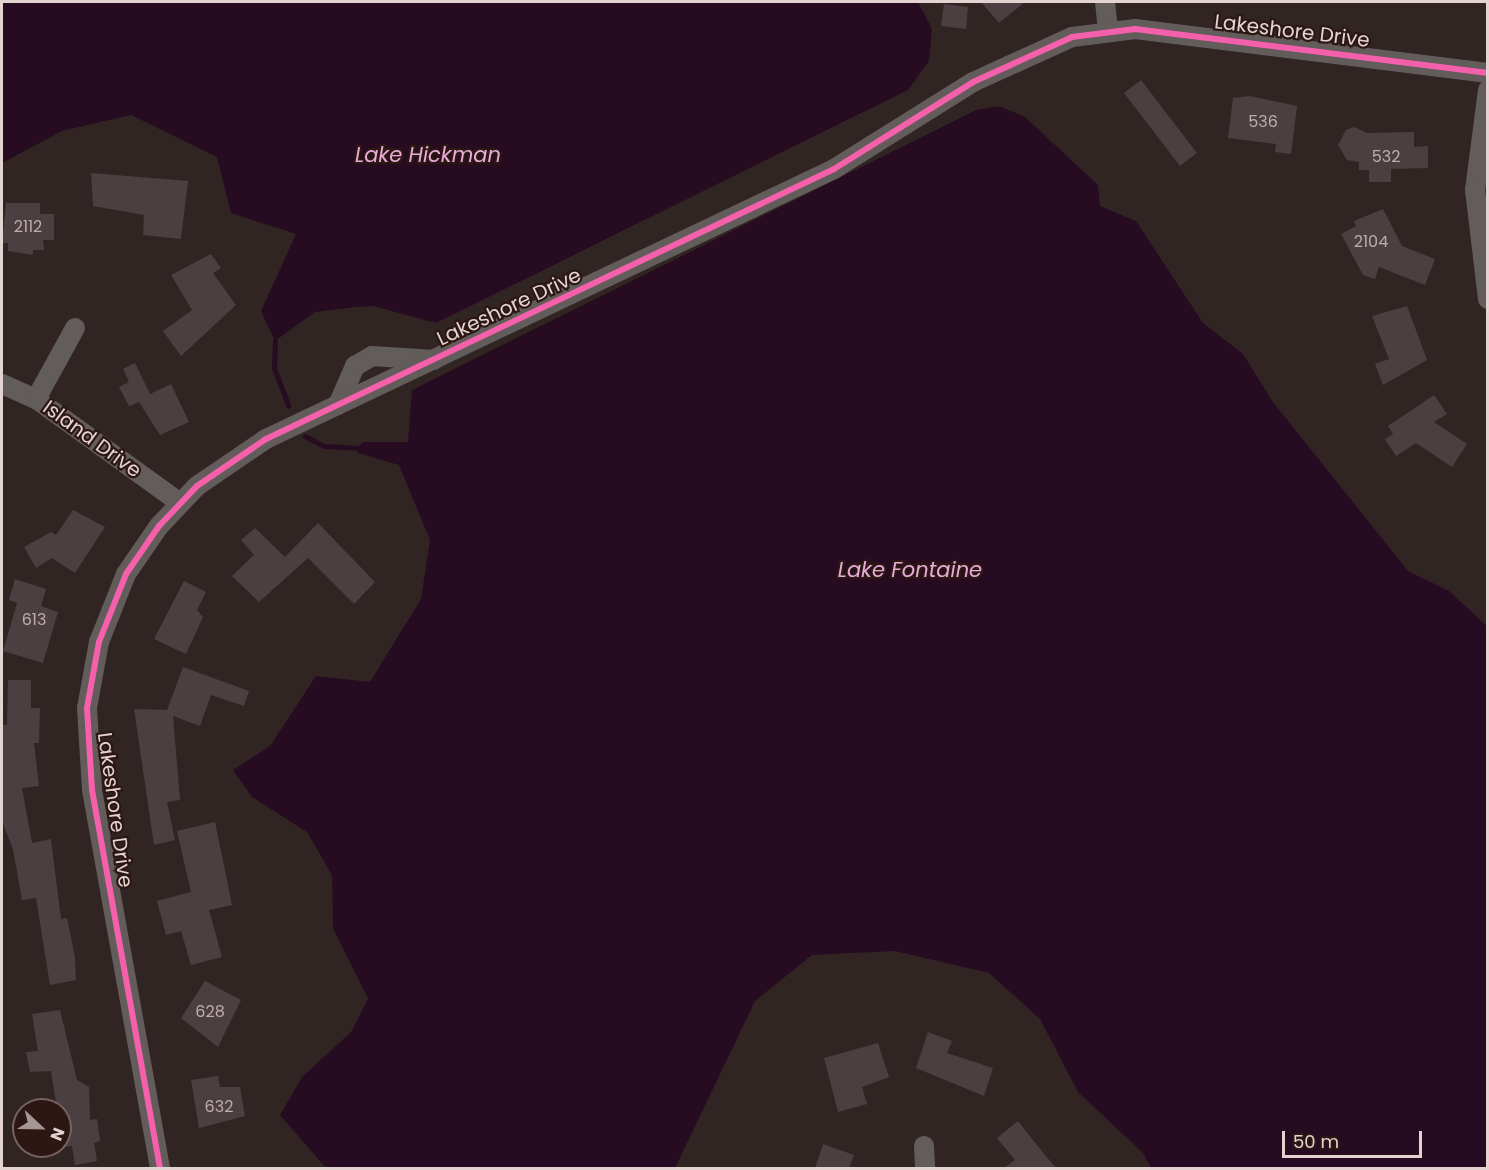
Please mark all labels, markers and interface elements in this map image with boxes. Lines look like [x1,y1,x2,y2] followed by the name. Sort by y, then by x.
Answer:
[1213,10,1371,52] street label: Lakeshore Drive
[1248,112,1278,132] house number: 536
[355,142,501,168] water label: Lake Hickman
[1372,147,1400,167] house number: 532
[14,217,42,237] house number: 2112
[1354,232,1388,252] house number: 2104
[433,263,585,351] street label: Lakeshore Drive
[38,395,146,483] street label: Island Drive
[838,557,982,583] water label: Lake Fontaine
[22,610,46,630] house number: 613
[92,731,138,889] street label: Lakeshore Drive
[195,1002,225,1022] house number: 628
[205,1097,233,1117] house number: 632
[12,1098,72,1158] north arrow
[1285,1119,1424,1157] scale bar
[44,1124,70,1144] text: N
[1293,1129,1339,1154] text: 50 m

